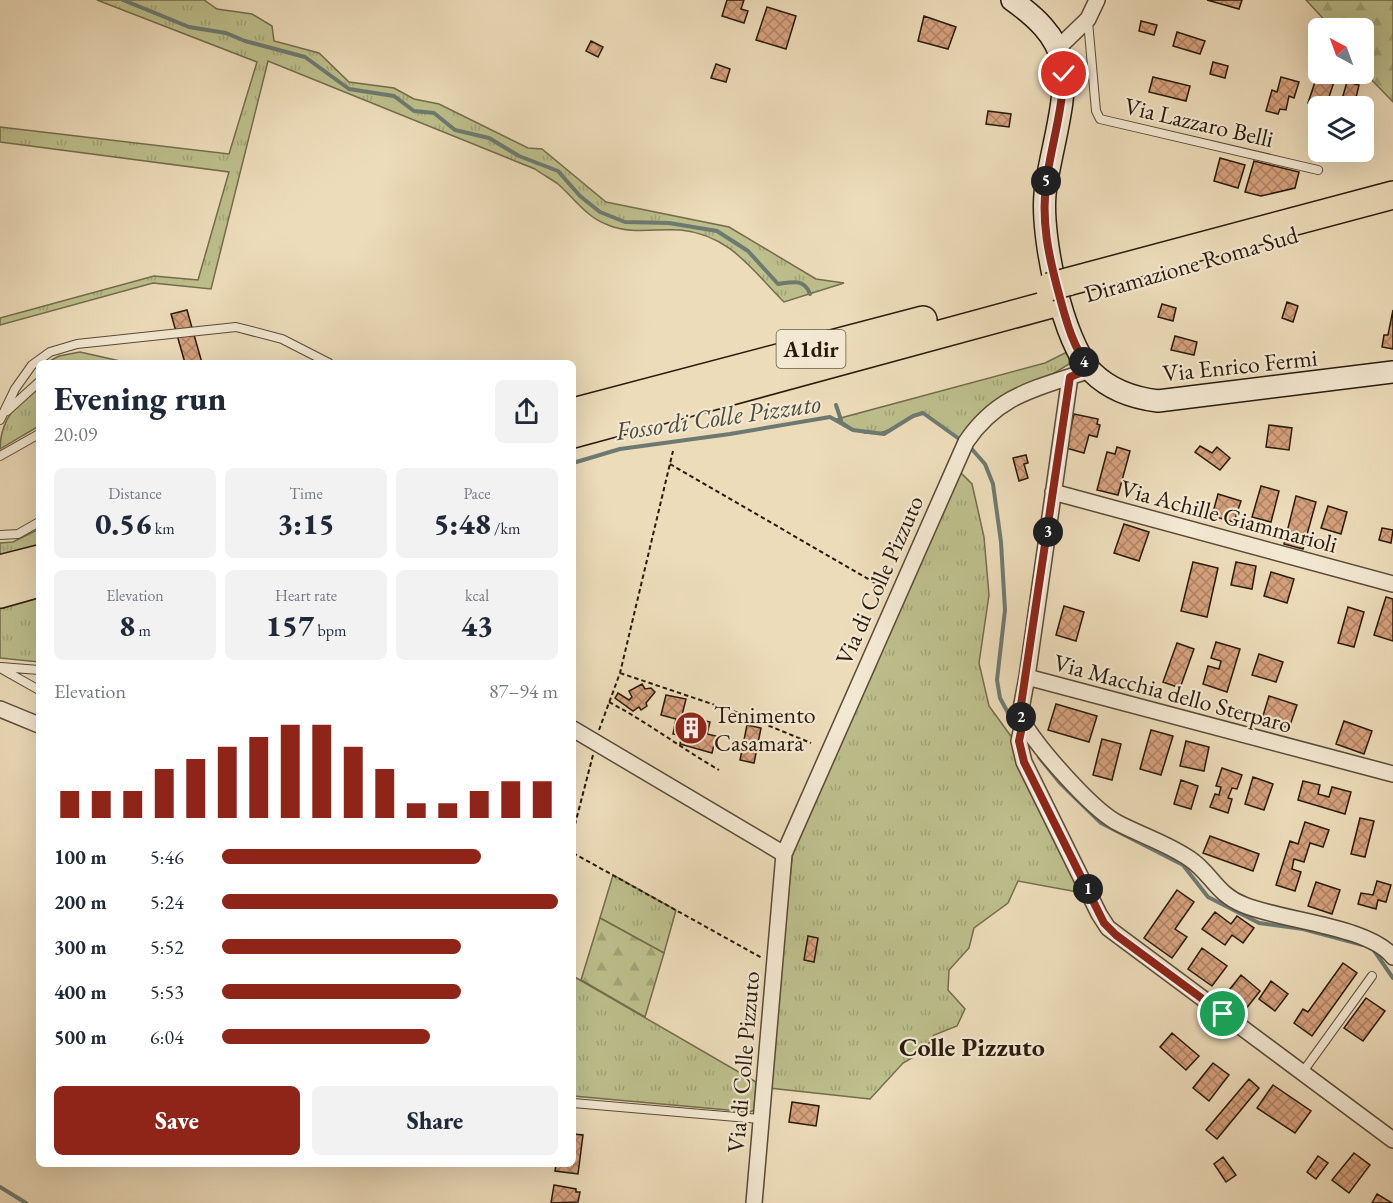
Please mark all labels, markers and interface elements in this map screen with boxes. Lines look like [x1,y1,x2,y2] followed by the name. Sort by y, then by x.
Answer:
[1308,18,1374,84] north arrow
[1308,18,1374,162] map controls
[1038,48,1089,99] pin
[1047,57,1080,90] icon: check
[1121,90,1277,154] street label: Via Lazzaro Belli
[1308,96,1374,162] button: layers
[1031,166,1061,196] pin: 5
[1042,170,1050,191] text: 5
[1081,218,1302,309] street label: Diramazione Roma Sud
[776,330,846,368] road number: A1dir
[1161,341,1319,389] street label: Via Enrico Fermi
[1069,347,1099,377] pin: 4
[1080,351,1088,372] text: 4
[54,377,226,420] text: Evening run
[495,380,558,443] button: share
[612,386,823,448] water label: Fosso di Colle Pizzuto
[54,421,97,447] text: 20:09
[1117,472,1341,560] street label: Via Achille Giammarioli
[108,483,162,504] text: Distance
[289,483,323,504] text: Time
[464,483,490,504] text: Pace
[828,490,930,670] street label: Via di Colle Pizzuto
[95,504,151,543] text: 0.56
[277,504,335,543] text: 3:15
[434,504,491,543] text: 5:48
[1033,517,1063,547] pin: 3
[151,518,175,539] text: km
[491,518,520,539] text: /km
[1044,521,1052,542] text: 3
[106,585,164,606] text: Elevation
[275,585,337,606] text: Heart rate
[465,585,489,606] text: kcal
[119,606,135,645] text: 8
[266,606,314,645] text: 157
[461,606,493,645] text: 43
[135,620,151,641] text: m
[314,620,346,641] text: bpm
[1050,646,1296,740] street label: Via Macchia dello Sterparo
[54,678,126,704] text: Elevation
[489,678,558,704] text: 87–94 m
[714,699,816,758] place label: Tenimento Casamara
[1006,702,1036,732] pin: 2
[1017,706,1025,727] text: 2
[673,710,709,746] building icon: Tenimento Casamara
[54,844,107,870] text: 100 m
[150,844,184,870] text: 5:46
[1073,874,1103,904] pin: 1
[1084,878,1092,899] text: 1
[54,889,107,915] text: 200 m
[150,889,184,915] text: 5:24
[54,934,107,960] text: 300 m
[150,934,184,960] text: 5:52
[720,970,766,1154] street label: Via di Colle Pizzuto
[54,979,107,1005] text: 400 m
[150,979,184,1005] text: 5:53
[1197,988,1248,1039] pin
[1206,997,1239,1030] icon: arrive
[54,1024,107,1050] text: 500 m
[150,1024,184,1050] text: 6:04
[899,1030,1045,1064] district label: Colle Pizzuto
[54,1086,300,1155] button: Save
[312,1086,558,1155] button: Share

